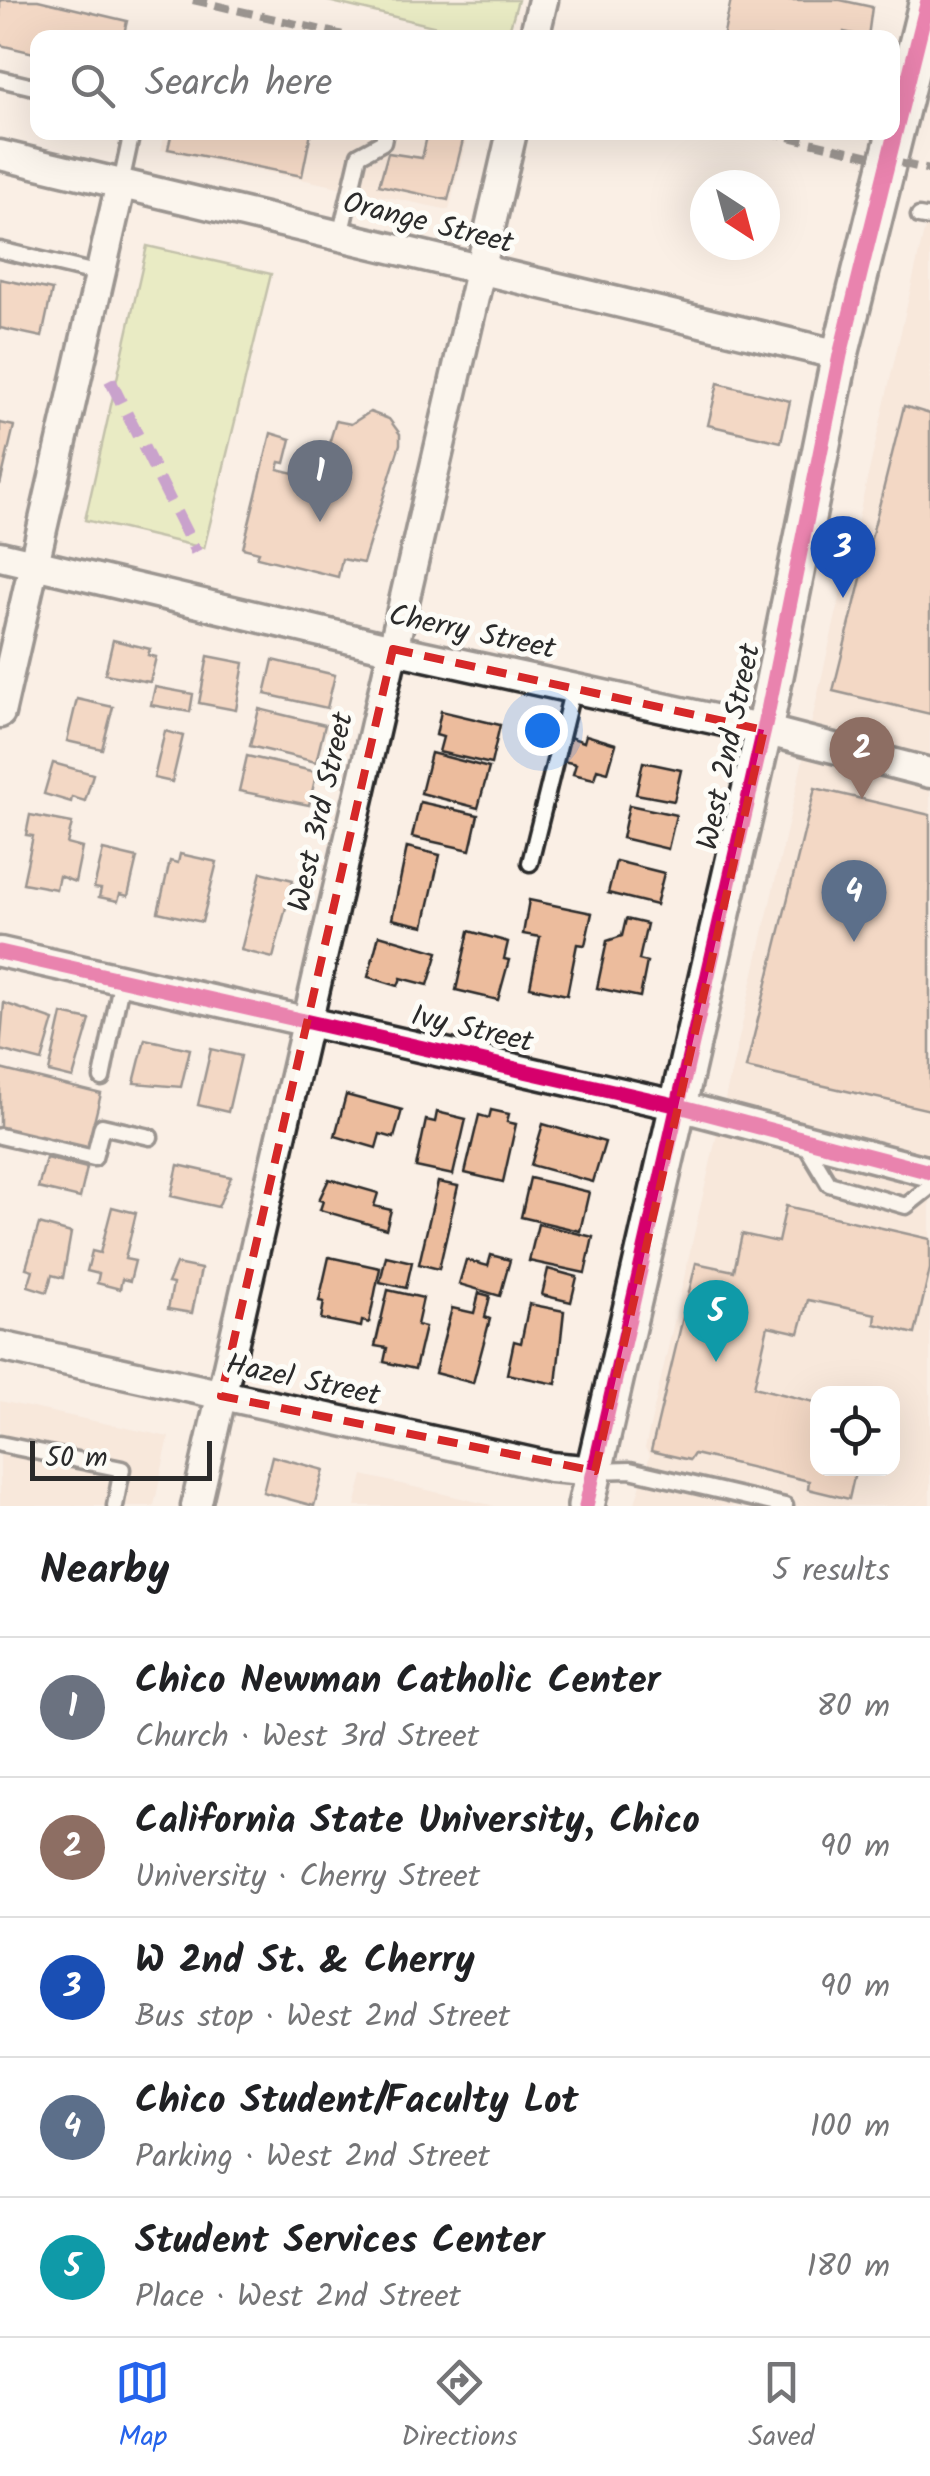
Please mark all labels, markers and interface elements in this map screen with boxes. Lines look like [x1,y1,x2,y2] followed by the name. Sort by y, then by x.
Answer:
[30,30,900,140] search box
[145,55,332,115] text: Search here
[65,58,120,113] icon: search
[690,170,780,260] north arrow
[338,180,519,268] street label: Orange Street
[288,440,352,522] pin: 1
[810,516,876,598] pin: 3
[384,592,560,674] street label: Cherry Street
[685,639,775,855] street label: West 2nd Street
[517,705,568,756] your location
[276,707,368,917] street label: West 3rd Street
[830,716,894,799] pin: 2
[822,860,886,942] pin: 4
[406,993,538,1067] street label: Ivy Street
[684,1280,748,1362] pin: 5
[222,1341,385,1421] street label: Hazel Street
[810,1386,900,1476] map controls
[810,1386,900,1476] button: locate
[30,1436,212,1480] scale bar
[45,1436,108,1481] text: 50 m
[40,1538,169,1605] text: Nearby
[772,1546,890,1597] text: 5 results
[135,1652,660,1712] text: Chico Newman Catholic Center
[68,1682,77,1733] text: 1
[816,1682,890,1733] text: 80 m
[135,1712,479,1763] text: Church · West 3rd Street
[135,1792,700,1852] text: California State University, Chico
[63,1822,82,1873] text: 2
[820,1822,890,1873] text: 90 m
[135,1852,480,1903] text: University · Cherry Street
[135,1932,475,1992] text: W 2nd St. & Cherry
[64,1962,81,2013] text: 3
[820,1962,890,2013] text: 90 m
[135,1992,510,2043] text: Bus stop · West 2nd Street
[135,2072,579,2132] text: Chico Student/Faculty Lot
[64,2102,81,2153] text: 4
[810,2102,890,2153] text: 100 m
[135,2132,490,2183] text: Parking · West 2nd Street
[135,2212,545,2272] text: Student Services Center
[64,2242,81,2293] text: 5
[806,2242,890,2293] text: 180 m
[135,2272,461,2323] text: Place · West 2nd Street
[115,2355,170,2460] tab: Map
[401,2355,517,2460] tab: Directions
[748,2355,815,2460] tab: Saved

